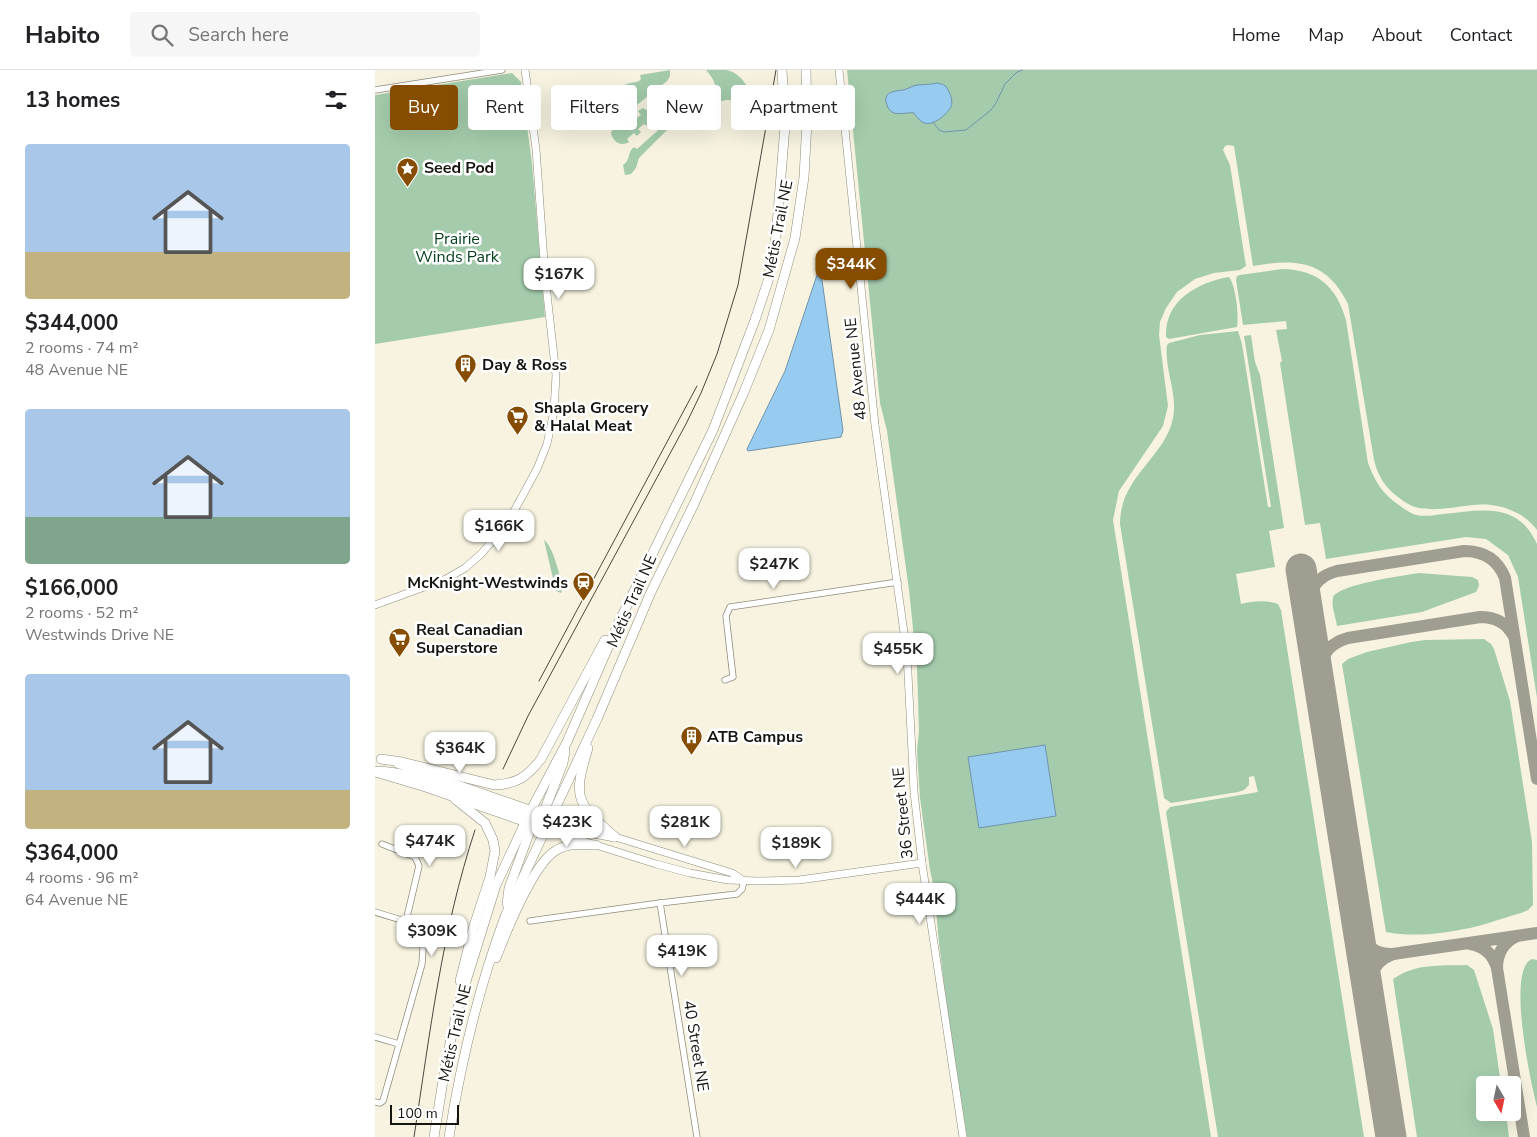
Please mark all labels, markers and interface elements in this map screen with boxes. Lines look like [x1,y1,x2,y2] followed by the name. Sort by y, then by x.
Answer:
[130,12,480,57] search box
[25,19,100,51] text: Habito
[148,21,176,49] icon: search
[188,22,289,48] text: Search here
[1232,23,1280,47] text: Home
[1308,23,1344,47] text: Map
[1372,23,1422,47] text: About
[1450,23,1512,47] text: Contact
[390,85,458,130] chip: Buy
[468,85,541,130] chip: Rent
[551,85,637,130] chip: Filters
[647,85,721,130] chip: New
[731,85,855,130] chip: Apartment
[25,86,120,114] text: 13 homes
[322,86,350,114] icon: filters
[396,156,420,187] place icon: Seed Pod
[424,157,494,179] place label: Seed Pod
[143,177,233,267] icon: home
[758,178,798,280] street label: Métis Trail NE
[415,228,500,268] park label: Prairie Winds Park
[816,248,886,290] pin: $344K
[826,253,876,275] text: $344K
[524,258,594,300] pin: $167K
[534,263,584,285] text: $167K
[25,309,118,337] text: $344,000
[840,317,872,421] street label: 48 Avenue NE
[25,337,138,359] text: 2 rooms · 74 m²
[454,353,478,384] building icon: Day & Ross
[482,354,567,376] place label: Day & Ross
[25,359,128,381] text: 48 Avenue NE
[534,397,649,437] place label: Shapla Grocery & Halal Meat
[506,405,530,436] supermarket icon: Shapla Grocery & Halal Meat
[143,442,233,532] icon: home
[464,510,534,552] pin: $166K
[474,515,524,537] text: $166K
[739,548,809,590] pin: $247K
[602,551,662,651] street label: Métis Trail NE
[749,553,799,575] text: $247K
[572,571,596,602] station icon: McKnight-Westwinds
[407,572,568,594] place label: McKnight-Westwinds
[25,574,118,602] text: $166,000
[25,602,138,624] text: 2 rooms · 52 m²
[416,619,523,659] place label: Real Canadian Superstore
[25,624,174,646] text: Westwinds Drive NE
[388,627,412,658] supermarket icon: Real Canadian Superstore
[863,632,933,675] pin: $455K
[873,638,923,660] text: $455K
[143,707,233,797] icon: home
[679,725,703,756] building icon: ATB Campus
[707,726,803,748] place label: ATB Campus
[425,732,495,774] pin: $364K
[435,737,485,759] text: $364K
[887,766,919,860] street label: 36 Street NE
[532,806,602,848] pin: $423K
[650,806,720,848] pin: $281K
[542,811,592,833] text: $423K
[660,811,710,833] text: $281K
[395,824,465,867] pin: $474K
[761,826,831,869] pin: $189K
[405,830,455,852] text: $474K
[771,832,821,854] text: $189K
[25,839,118,867] text: $364,000
[25,867,138,889] text: 4 rooms · 96 m²
[885,882,955,925] pin: $444K
[895,888,945,910] text: $444K
[25,889,128,911] text: 64 Avenue NE
[397,914,467,957] pin: $309K
[407,920,457,942] text: $309K
[647,934,717,977] pin: $419K
[657,940,707,962] text: $419K
[433,982,477,1084] street label: Métis Trail NE
[678,999,714,1093] street label: 40 Street NE
[1476,1076,1521,1121] north arrow
[1476,1076,1521,1121] map controls
[390,1102,459,1125] scale bar
[397,1104,438,1123] text: 100 m

